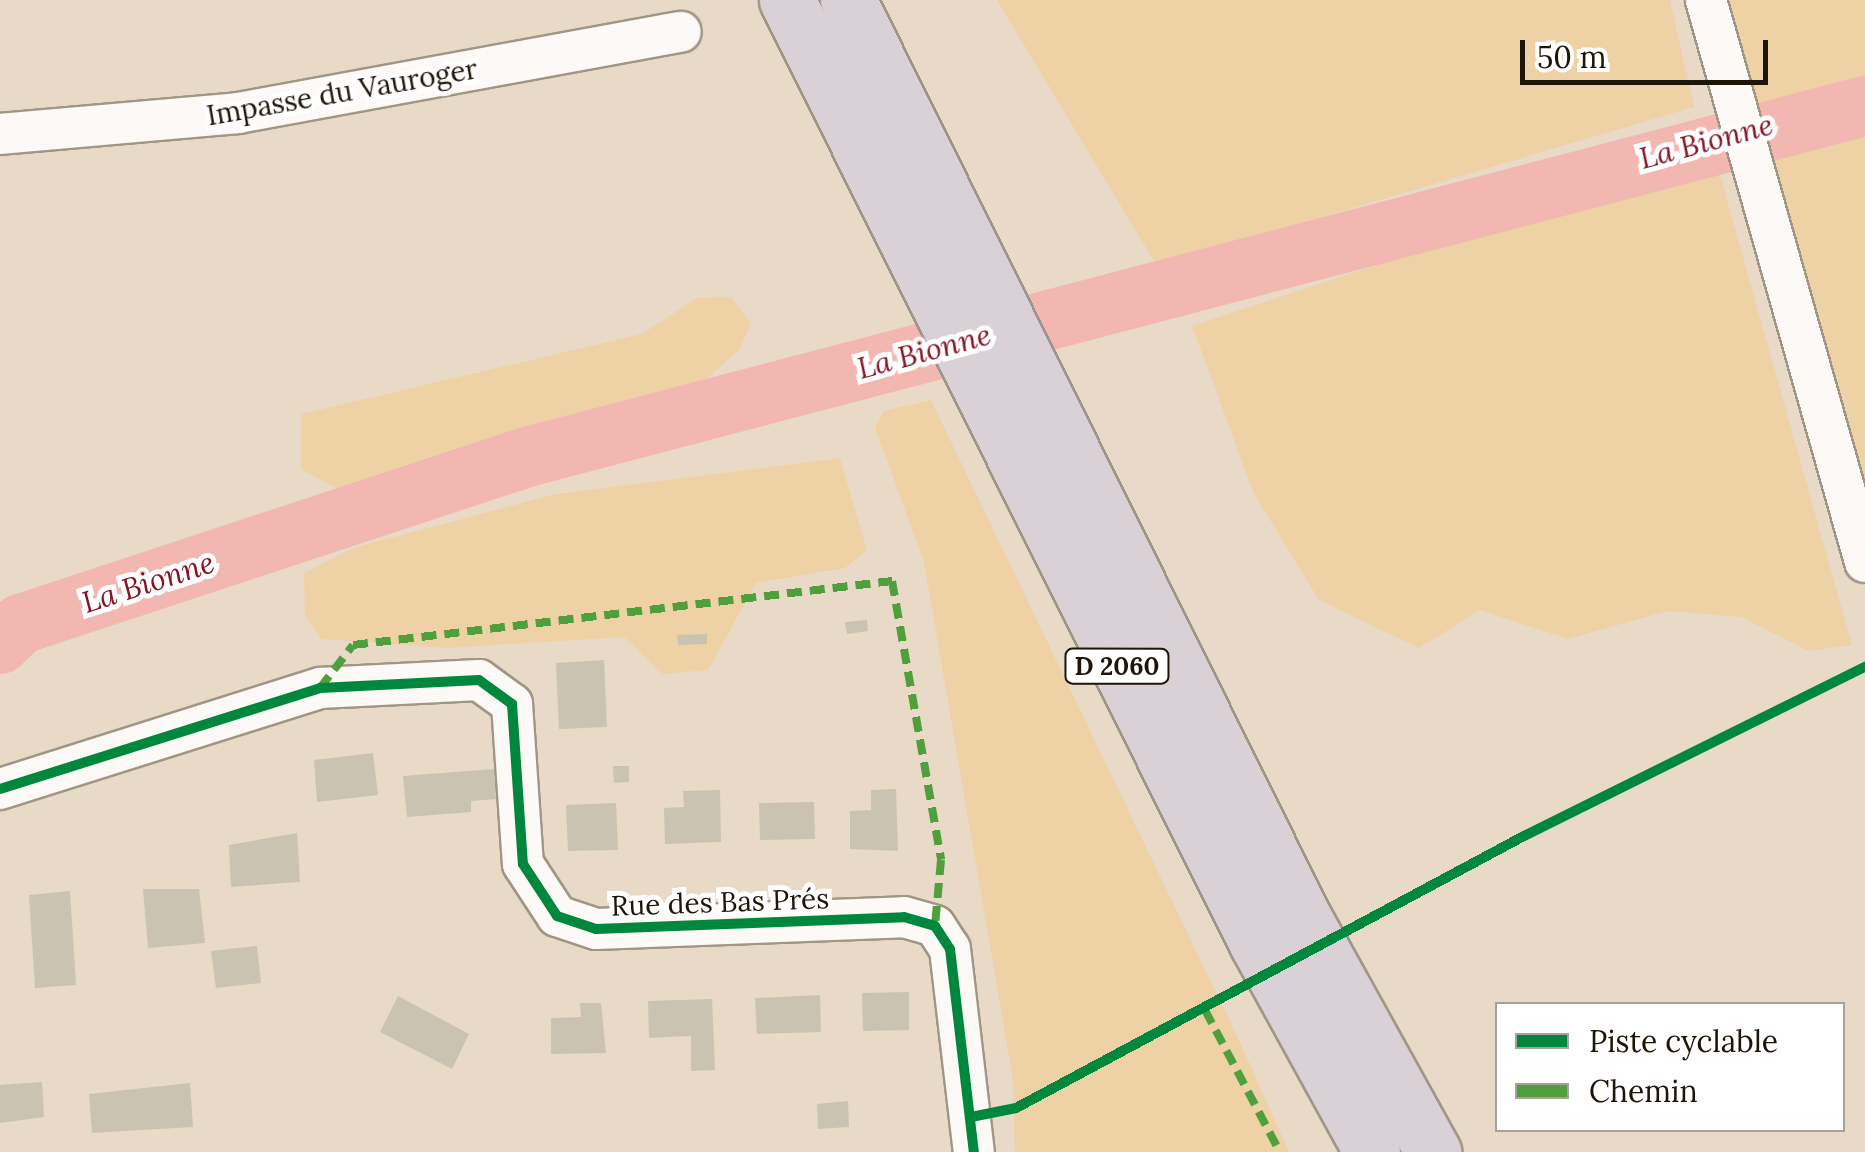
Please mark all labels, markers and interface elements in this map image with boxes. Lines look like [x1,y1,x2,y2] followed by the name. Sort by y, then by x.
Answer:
[1525,20,1772,82] scale bar
[1537,38,1607,76] text: 50 m
[204,52,480,132] street label: Impasse du Vauroger
[1635,106,1777,176] water label: La Bionne
[853,316,995,386] water label: La Bionne
[77,544,219,620] water label: La Bionne
[1062,646,1172,686] road number: D 2060
[610,881,830,923] street label: Rue des Bas Prés
[1495,1002,1845,1132] legend
[1589,1022,1778,1060] text: Piste cyclable
[1589,1072,1698,1110] text: Chemin

